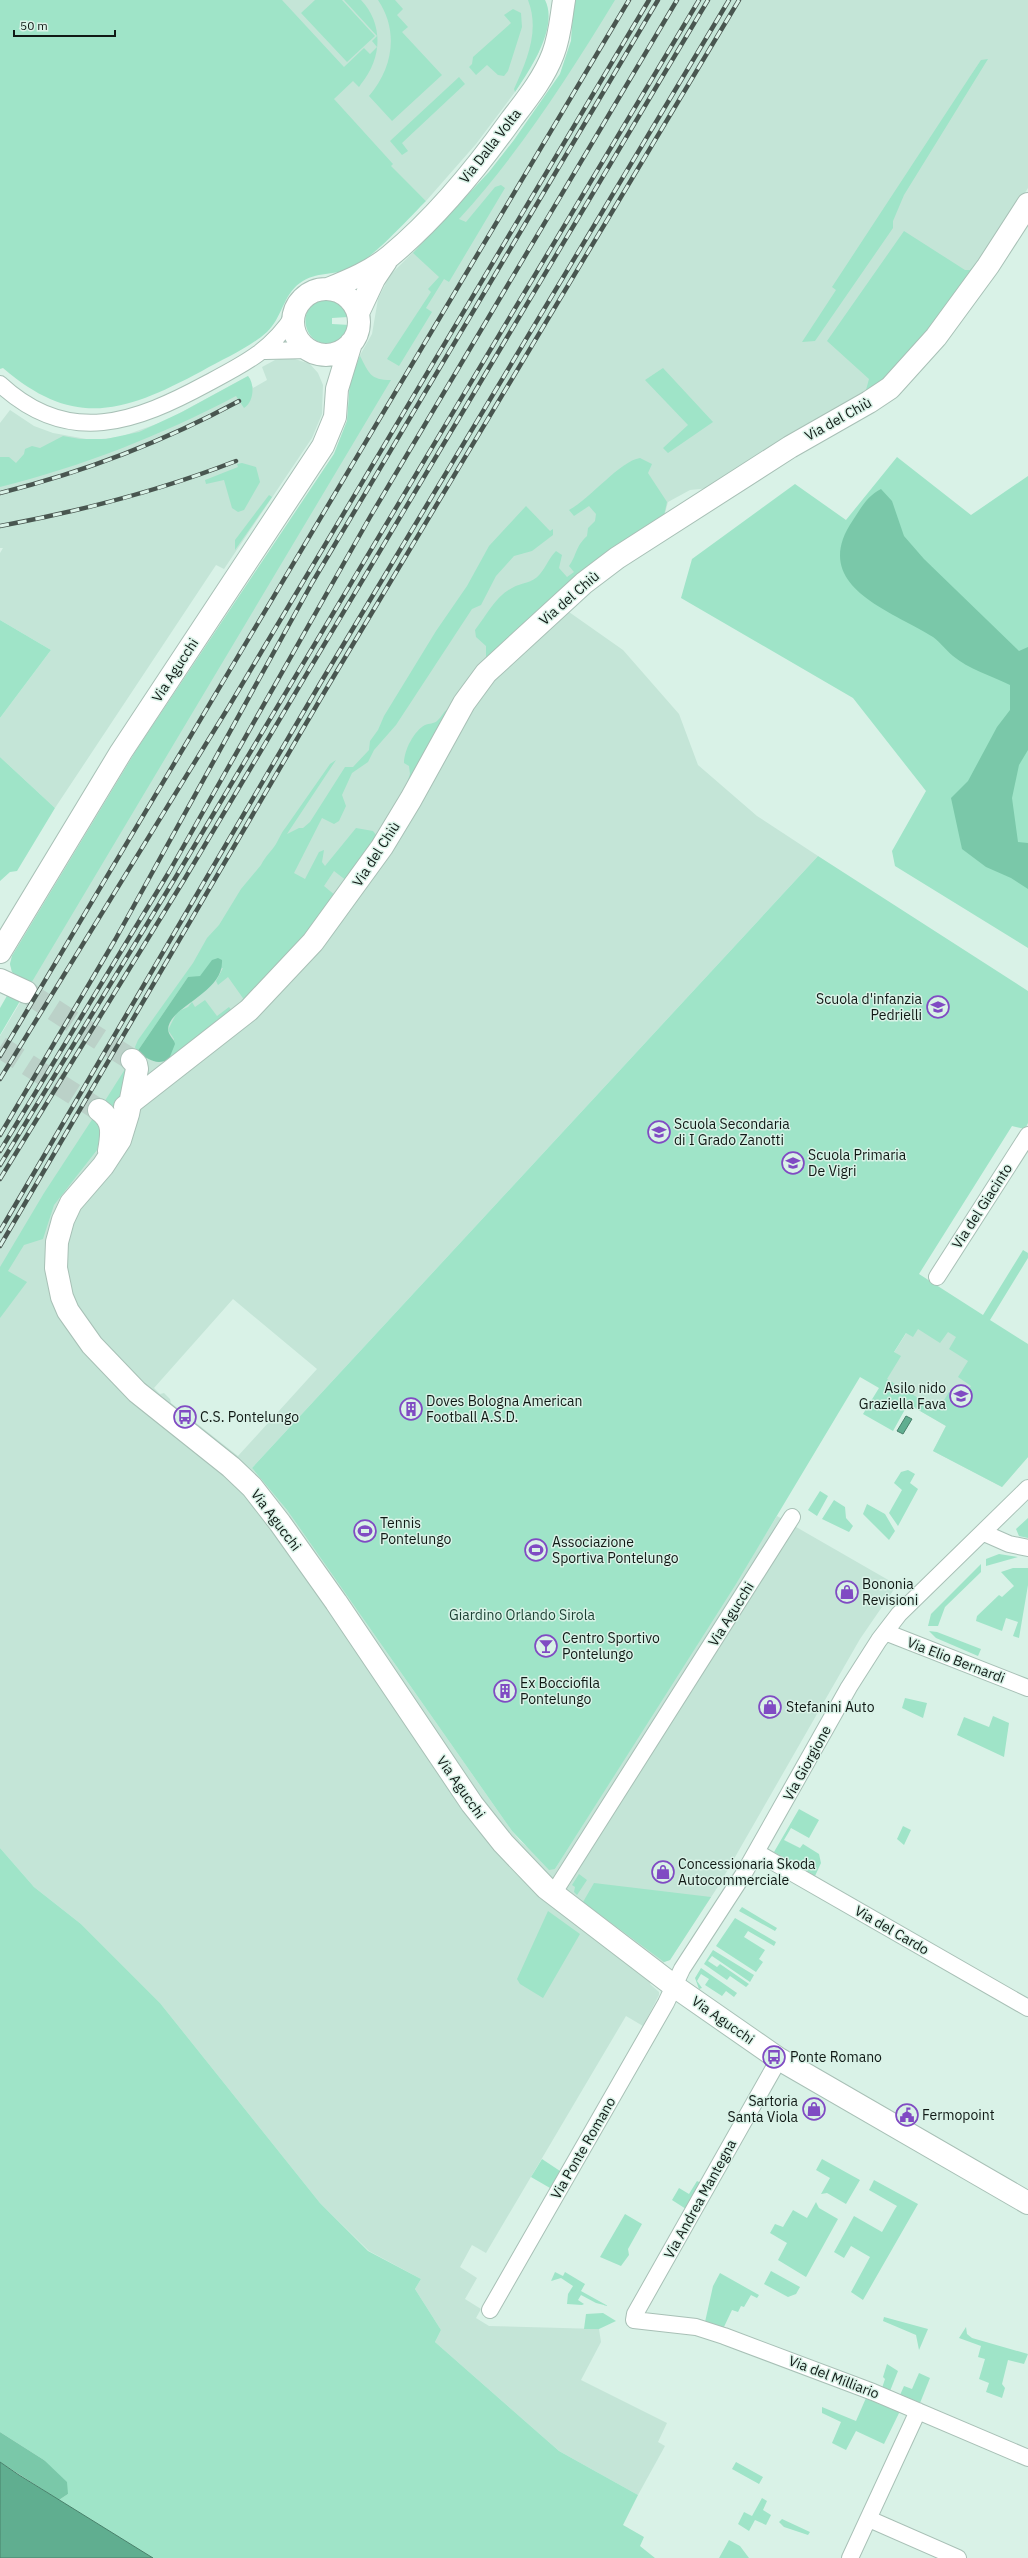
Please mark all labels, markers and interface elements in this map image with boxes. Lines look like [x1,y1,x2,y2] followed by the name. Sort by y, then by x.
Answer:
[14,12,115,38] scale bar
[20,18,48,33] text: 50 m
[455,105,525,187] street label: Via Dalla Volta
[801,393,875,445] street label: Via del Chiù
[535,567,603,629] street label: Via del Chiù
[148,635,202,705] street label: Via Agucchi
[348,818,404,890] street label: Via del Chiù
[816,990,923,1024] place label: Scuola d'infanzia Pedrielli
[925,994,951,1020] school or university icon: Scuola d'infanzia Pedrielli
[674,1115,790,1149] place label: Scuola Secondaria di I Grado Zanotti
[646,1119,672,1145] school or university icon: Scuola Secondaria di I Grado Zanotti
[808,1146,907,1180] place label: Scuola Primaria De Vigri
[780,1150,806,1176] school or university icon: Scuola Primaria De Vigri
[948,1160,1016,1252] street label: Via del Giacinto
[859,1379,947,1413] place label: Asilo nido Graziella Fava
[948,1383,974,1409] school or university icon: Asilo nido Graziella Fava
[426,1392,582,1426] place label: Doves Bologna American Football A.S.D.
[398,1396,424,1422] building icon: Doves Bologna American Football A.S.D.
[172,1404,198,1430] bus stop icon: C.S. Pontelungo
[200,1408,299,1426] place label: C.S. Pontelungo
[247,1486,305,1554] street label: Via Agucchi
[380,1514,452,1548] place label: Tennis Pontelungo
[352,1518,378,1544] sports icon: Tennis Pontelungo
[552,1533,679,1567] place label: Associazione Sportiva Pontelungo
[523,1537,549,1563] sports icon: Associazione Sportiva Pontelungo
[862,1575,918,1609] place label: Bononia Revisioni
[704,1578,758,1650] street label: Via Agucchi
[834,1579,860,1605] shop icon: Bononia Revisioni
[449,1606,595,1624] park label: Giardino Orlando Sirola
[562,1629,660,1663] place label: Centro Sportivo Pontelungo
[533,1633,559,1659] bar icon: Centro Sportivo Pontelungo
[904,1633,1008,1687] street label: Via Elio Bernardi
[520,1674,601,1708] place label: Ex Bocciofila Pontelungo
[492,1678,518,1704] building icon: Ex Bocciofila Pontelungo
[757,1694,783,1720] shop icon: Stefanini Auto
[786,1698,875,1716] place label: Stefanini Auto
[779,1722,835,1804] street label: Via Giorgione
[433,1752,489,1822] street label: Via Agucchi
[678,1855,816,1889] place label: Concessionaria Skoda Autocommerciale
[650,1859,676,1885] shop icon: Concessionaria Skoda Autocommerciale
[852,1901,933,1959] street label: Via del Cardo
[688,1992,758,2048] street label: Via Agucchi
[761,2044,787,2070] bus stop icon: Ponte Romano
[790,2048,882,2066] place label: Ponte Romano
[728,2092,799,2126] place label: Sartoria Santa Viola
[547,2094,620,2202] street label: Via Ponte Romano
[801,2096,827,2122] shop icon: Sartoria Santa Viola
[894,2102,920,2128] public building icon: Fermopoint
[922,2106,995,2124] place label: Fermopoint
[660,2136,740,2262] street label: Via Andrea Mantegna
[786,2351,882,2403] street label: Via del Milliario

